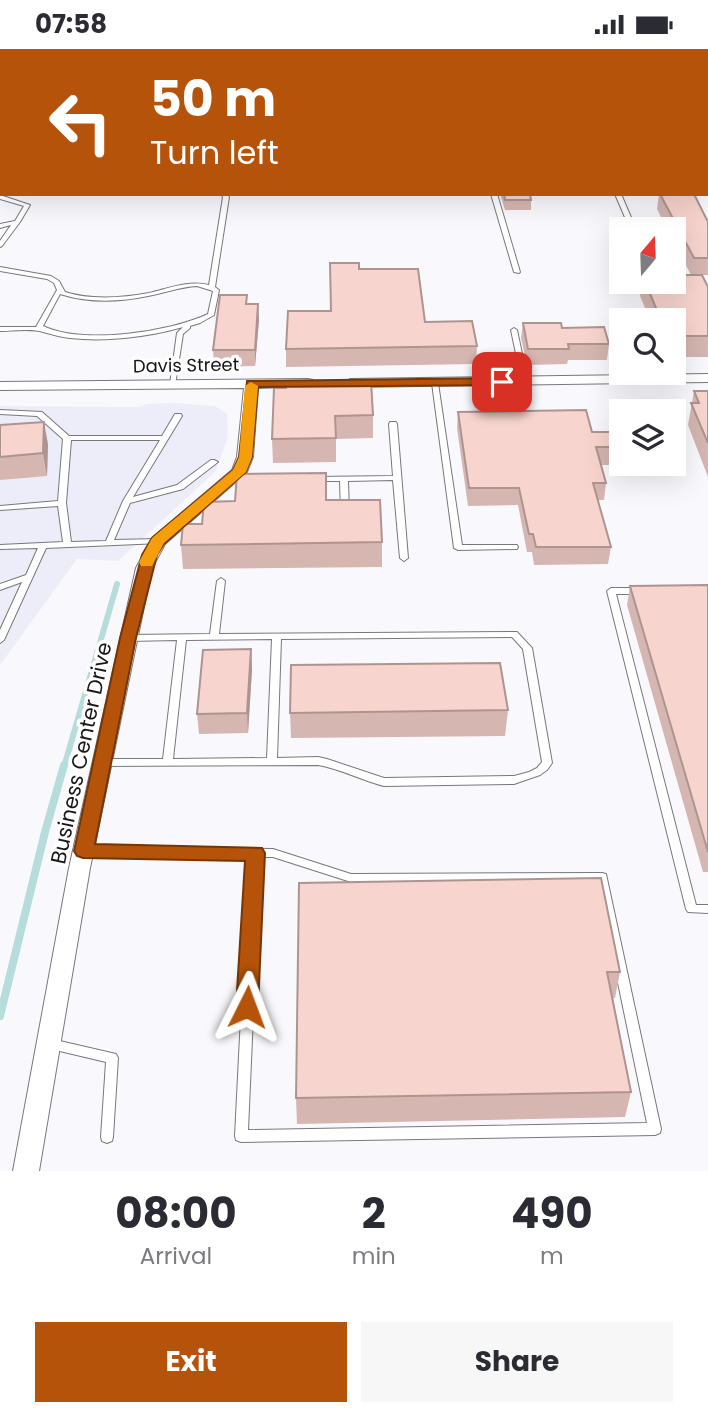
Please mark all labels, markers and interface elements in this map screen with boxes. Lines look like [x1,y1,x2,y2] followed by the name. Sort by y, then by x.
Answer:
[35,6,107,42] text: 07:58
[150,65,276,133] text: 50 m
[35,77,126,168] icon: left
[150,130,279,175] text: Turn left
[609,217,686,294] north arrow
[609,217,686,476] map controls
[609,308,686,385] button: search
[133,352,239,378] street label: Davis Street
[472,352,532,412] pin
[483,363,521,401] icon: arrive
[609,399,686,476] button: layers
[43,640,119,866] street label: Business Center Drive
[210,970,284,1044] position arrow
[115,1184,237,1243] text: 08:00
[362,1184,386,1243] text: 2
[511,1184,593,1243] text: 490
[140,1240,212,1272] text: Arrival
[352,1240,396,1272] text: min
[540,1240,564,1272] text: m
[35,1322,347,1402] button: Exit
[361,1322,673,1402] button: Share

